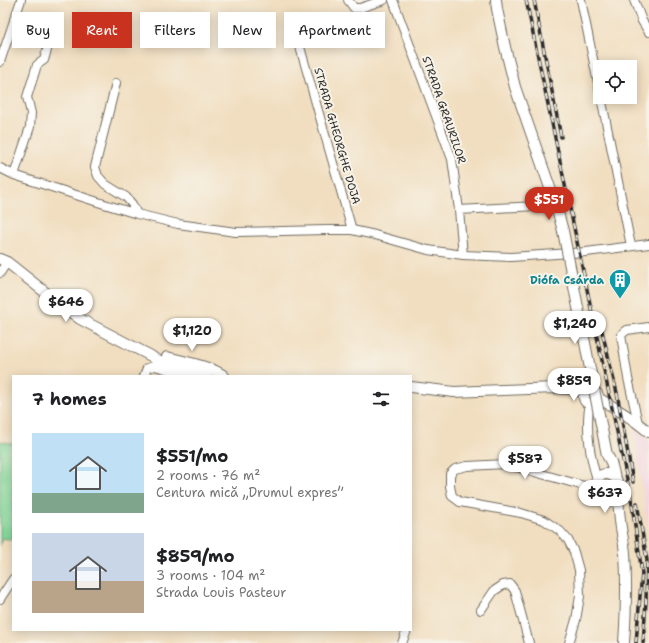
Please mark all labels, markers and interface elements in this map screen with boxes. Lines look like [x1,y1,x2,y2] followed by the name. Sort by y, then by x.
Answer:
[12,12,64,48] chip: Buy
[72,12,132,48] chip: Rent
[140,12,210,48] chip: Filters
[218,12,276,48] chip: New
[284,12,385,48] chip: Apartment
[419,54,470,166] street label: STRADA GRAURILOR
[593,60,637,104] map controls
[593,60,637,104] button: locate
[310,66,364,206] street label: STRADA GHEORGHE DOJA
[525,187,573,221] pin: $551
[534,191,564,208] text: $551
[607,267,633,300] building icon: Diófa Csárda
[530,273,604,288] place label: Diófa Csárda
[42,289,90,323] pin: $646
[48,293,84,310] text: $646
[542,311,608,345] pin: $1,240
[553,315,597,332] text: $1,240
[159,318,225,352] pin: $1,120
[172,322,212,339] text: $1,120
[550,368,598,402] pin: $859
[556,372,592,389] text: $859
[32,388,107,410] text: 7 homes
[370,388,392,410] icon: filters
[156,445,228,467] text: $551/mo
[501,446,549,480] pin: $587
[64,449,112,497] icon: home
[507,450,543,467] text: $587
[156,467,260,484] text: 2 rooms · 76 m²
[581,480,629,514] pin: $637
[156,484,343,501] text: Centura mică „Drumul expres”
[587,484,623,501] text: $637
[156,545,235,567] text: $859/mo
[64,549,112,597] icon: home
[156,567,265,584] text: 3 rooms · 104 m²
[156,584,286,601] text: Strada Louis Pasteur

